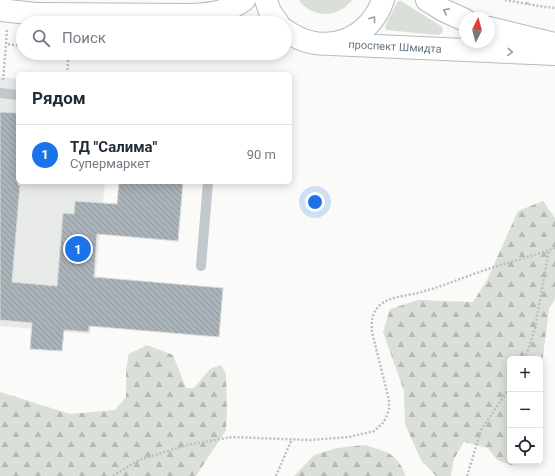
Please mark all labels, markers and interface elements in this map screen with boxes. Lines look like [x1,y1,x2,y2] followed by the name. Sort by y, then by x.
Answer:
[442,8,450,16] one-way arrow
[459,12,495,48] north arrow
[16,16,292,60] search box
[368,17,375,24] one-way arrow
[30,27,52,49] icon: search
[62,29,106,47] text: Поиск
[348,38,442,56] street label: проспект Шмидта
[506,48,513,57] one-way arrow
[32,88,86,108] text: Рядом
[70,138,157,156] text: ТД "Салима"
[41,147,49,162] text: 1
[247,147,276,162] text: 90 m
[70,156,150,171] text: Супермаркет
[305,192,325,212] your location
[65,234,91,264] pin: 1
[507,356,543,464] map controls
[507,356,543,392] button: +
[507,392,543,428] button: −
[507,428,543,464] button: locate

